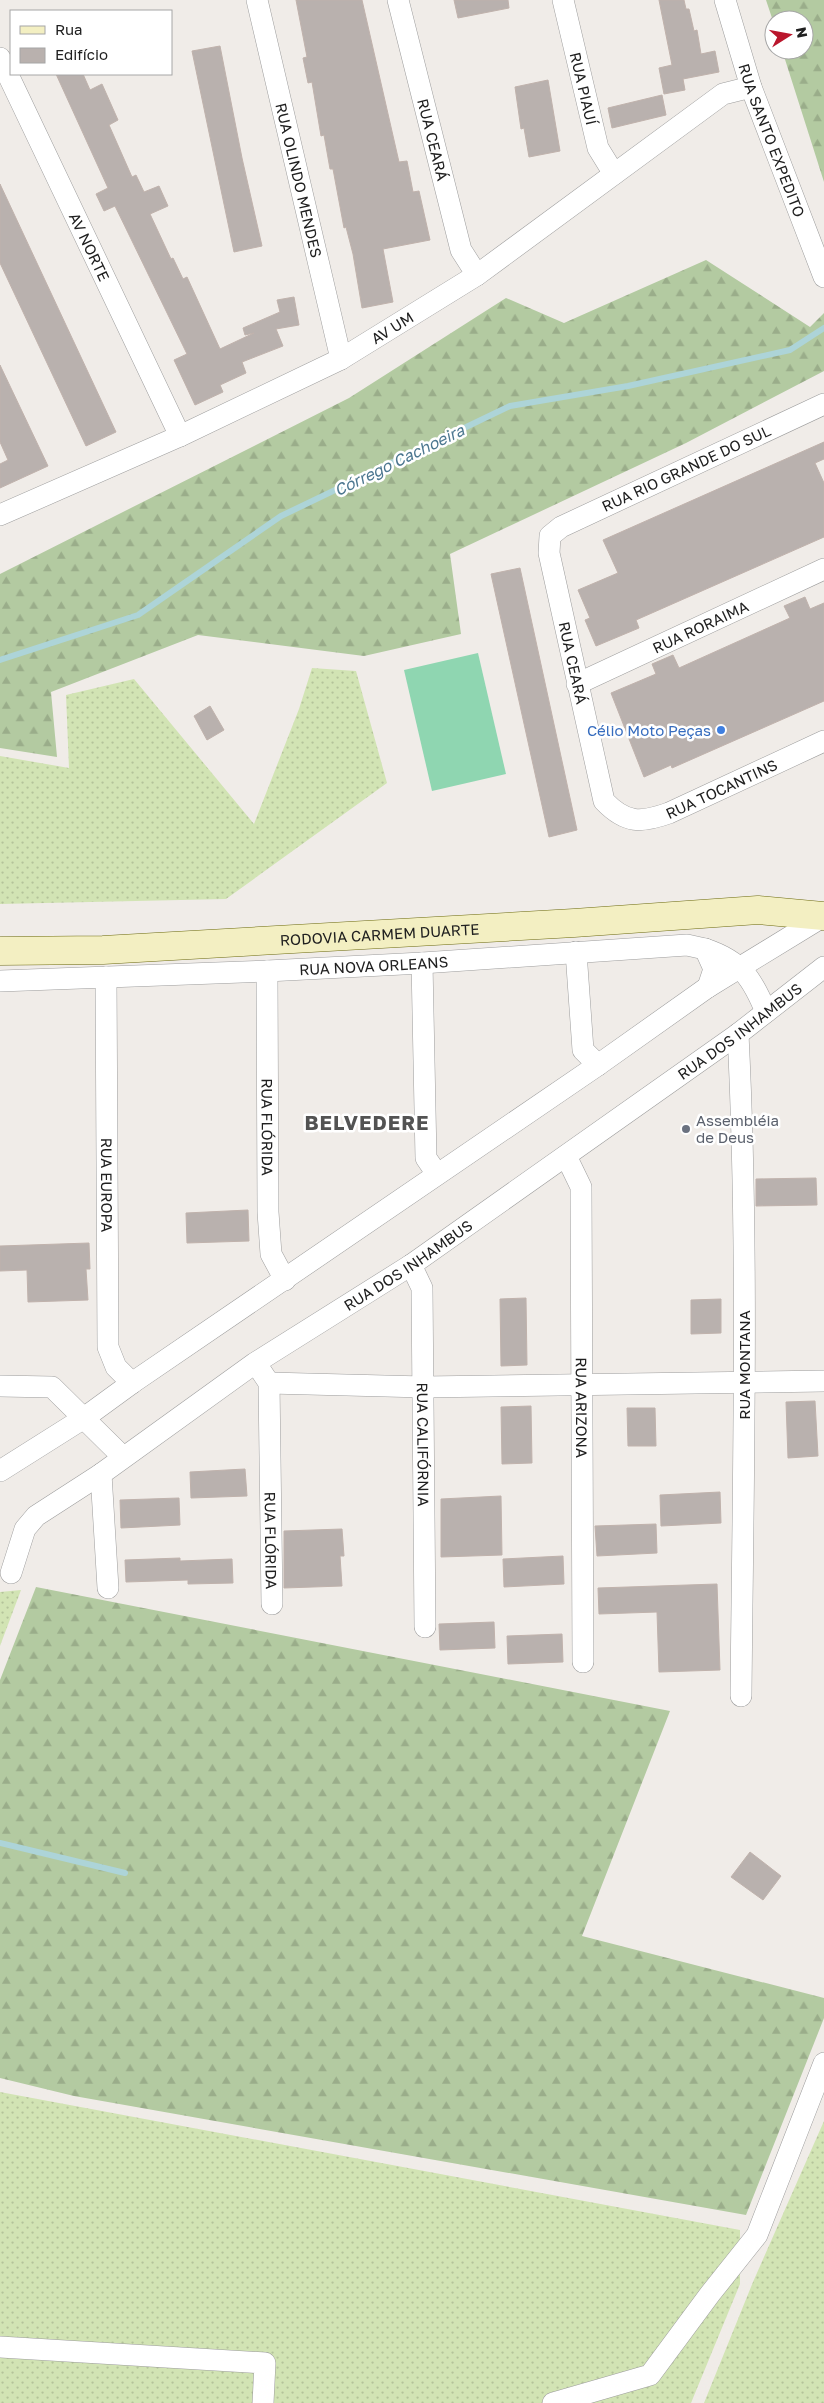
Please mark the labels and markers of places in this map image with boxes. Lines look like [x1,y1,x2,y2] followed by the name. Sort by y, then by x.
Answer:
[587,721,711,739] place label: Célio Moto Peças
[715,724,727,736] marker: Célio Moto Peças
[696,1111,779,1146] place label: Assembléia de Deus
[680,1123,692,1135] marker: Assembléia de Deus

